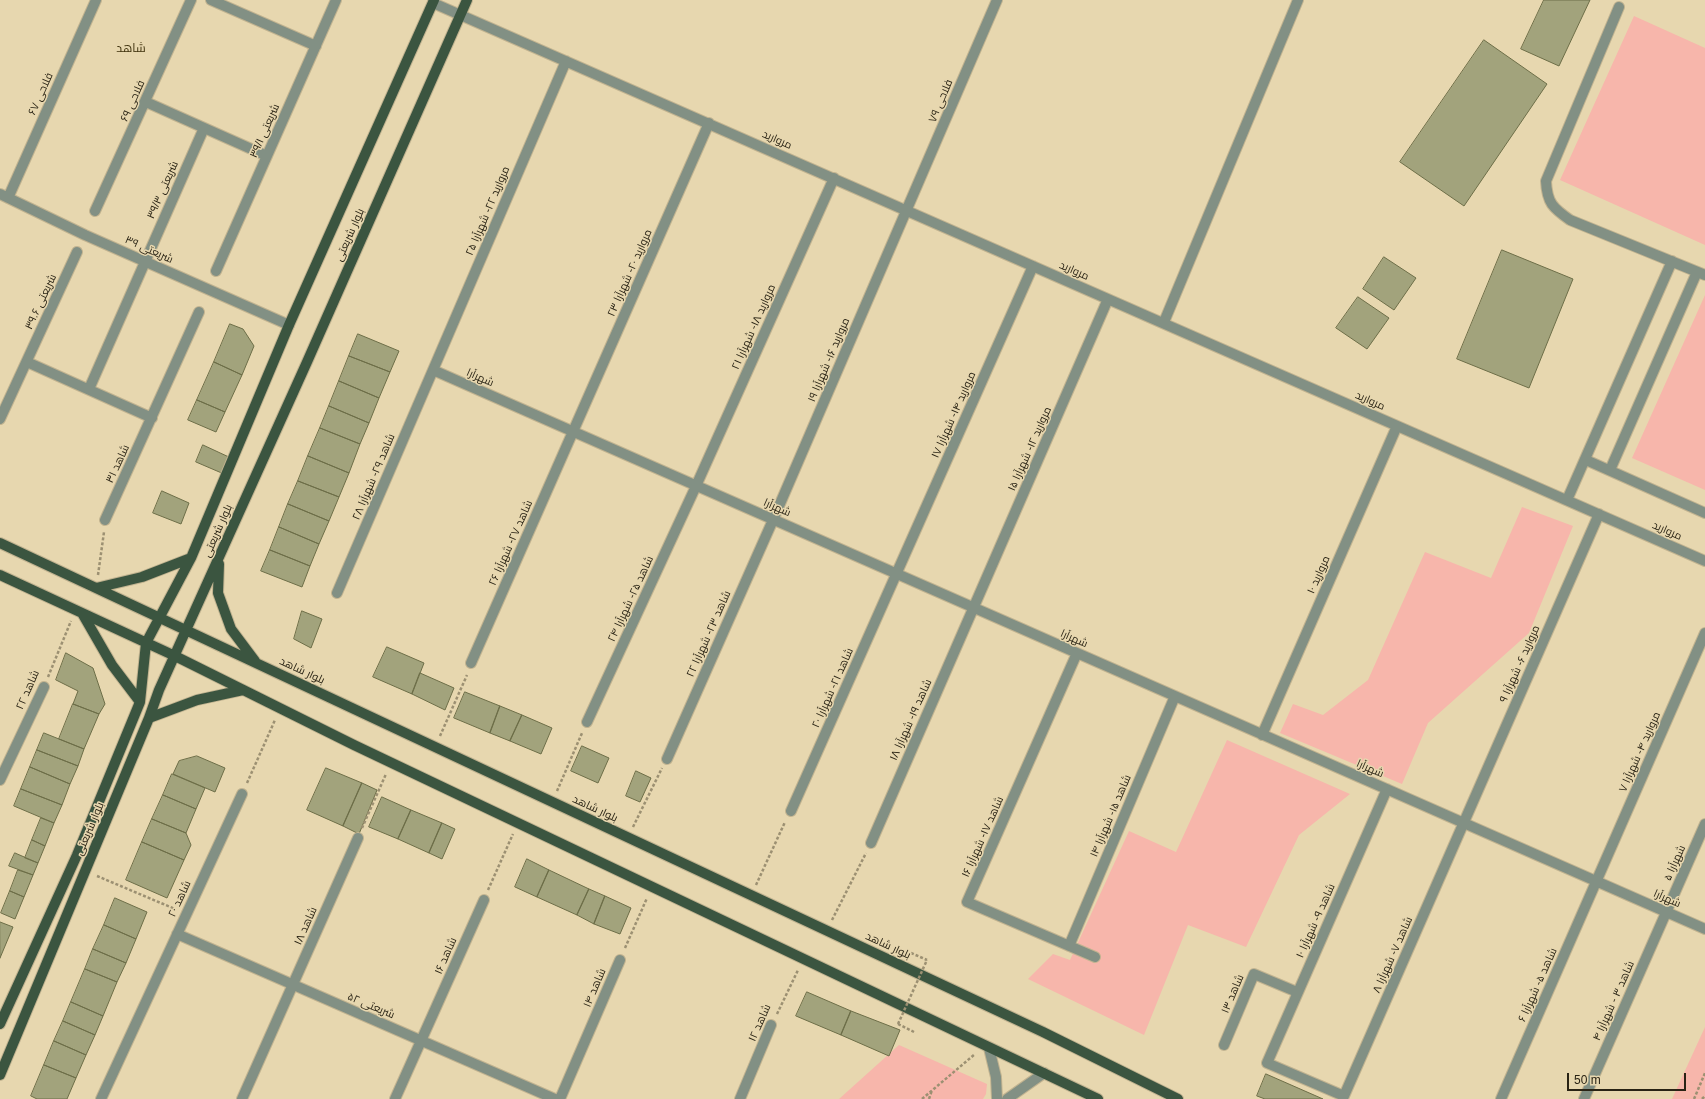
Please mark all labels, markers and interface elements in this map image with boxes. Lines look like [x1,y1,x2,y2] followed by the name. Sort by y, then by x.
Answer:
[116,42,146,56] district label: شاهد
[26,71,56,117] street label: فلاحی ۶۷
[926,77,956,125] street label: فلاحی ۷۹
[118,78,148,124] street label: فلاحی ۶۹
[247,102,283,160] street label: شریعتی ۳۹/۱
[760,128,794,152] street label: مروارید
[144,159,182,221] street label: شریعتی ۳۹/۳
[463,164,513,258] street label: مروارید ۲۲- شهرآرا ۲۵
[332,206,368,264] street label: بلوار شریعتی
[605,227,655,319] street label: مروارید ۲۰- شهرآرا ۲۳
[123,234,175,266] street label: شریعتی ۳۹
[1057,259,1091,283] street label: مروارید
[22,272,60,332] street label: شریعتی ۳۹.۶
[729,282,779,372] street label: مروارید ۱۸- شهرآرا ۲۱
[805,316,853,404] street label: مروارید ۱۶- شهرآرا ۱۹
[464,366,496,390] street label: شهرآرا
[929,370,979,460] street label: مروارید ۱۴- شهرآرا ۱۷
[1353,389,1387,413] street label: مروارید
[1005,405,1055,493] street label: مروارید ۱۲- شهرآرا ۱۵
[350,432,398,522] street label: شاهد ۲۹- شهرآرا ۲۸
[103,443,133,485] street label: شاهد ۳۱
[761,496,793,520] street label: شهرآرا
[486,498,536,588] street label: شاهد ۲۷- شهرآرا ۲۶
[200,502,236,560] street label: بلوار شریعتی
[1650,519,1684,543] street label: مروارید
[605,554,657,644] street label: شاهد ۲۵- شهرآرا ۲۴
[1305,554,1333,596] street label: مروارید ۱۰
[684,589,734,679] street label: شاهد ۲۳- شهرآرا ۲۲
[1497,623,1543,705] street label: مروارید ۶- شهرآرا ۹
[1058,627,1090,651] street label: شهرآرا
[809,646,857,730] street label: شاهد ۲۱- شهرآرا ۲۰
[277,655,327,687] street label: بلوار شاهد
[14,668,42,712] street label: شاهد ۲۲
[887,677,935,763] street label: شاهد ۱۹- شهرآرا ۱۸
[1616,710,1664,794] street label: مروارید ۴- شهرآرا ۷
[1354,757,1386,781] street label: شهرآرا
[1088,773,1134,859] street label: شاهد ۱۵- شهرآرا ۱۴
[570,793,620,825] street label: بلوار شاهد
[959,794,1007,880] street label: شاهد ۱۷- شهرآرا ۱۶
[73,800,107,858] street label: بلوار شریعتی
[1661,843,1689,883] street label: شهرآرا ۵
[166,879,194,919] street label: شاهد ۲۰
[1294,882,1338,960] street label: شاهد ۹- شهرآرا ۱۰
[1651,887,1683,911] street label: شهرآرا
[292,905,320,947] street label: شاهد ۱۸
[1370,915,1416,995] street label: شاهد ۷- شهرآرا ۸
[863,930,913,962] street label: بلوار شاهد
[432,936,460,976] street label: شاهد ۱۶
[1516,946,1560,1024] street label: شاهد ۵- شهرآرا ۶
[1590,959,1638,1043] street label: شاهد ۳ - شهرآرا ۴
[581,967,609,1009] street label: شاهد ۱۴
[1219,973,1247,1015] street label: شاهد ۱۳
[345,990,397,1022] street label: شریعتی ۵۲
[746,1002,774,1044] street label: شاهد ۱۲
[1569,1065,1688,1091] scale bar
[1574,1073,1601,1087] text: 50 m

